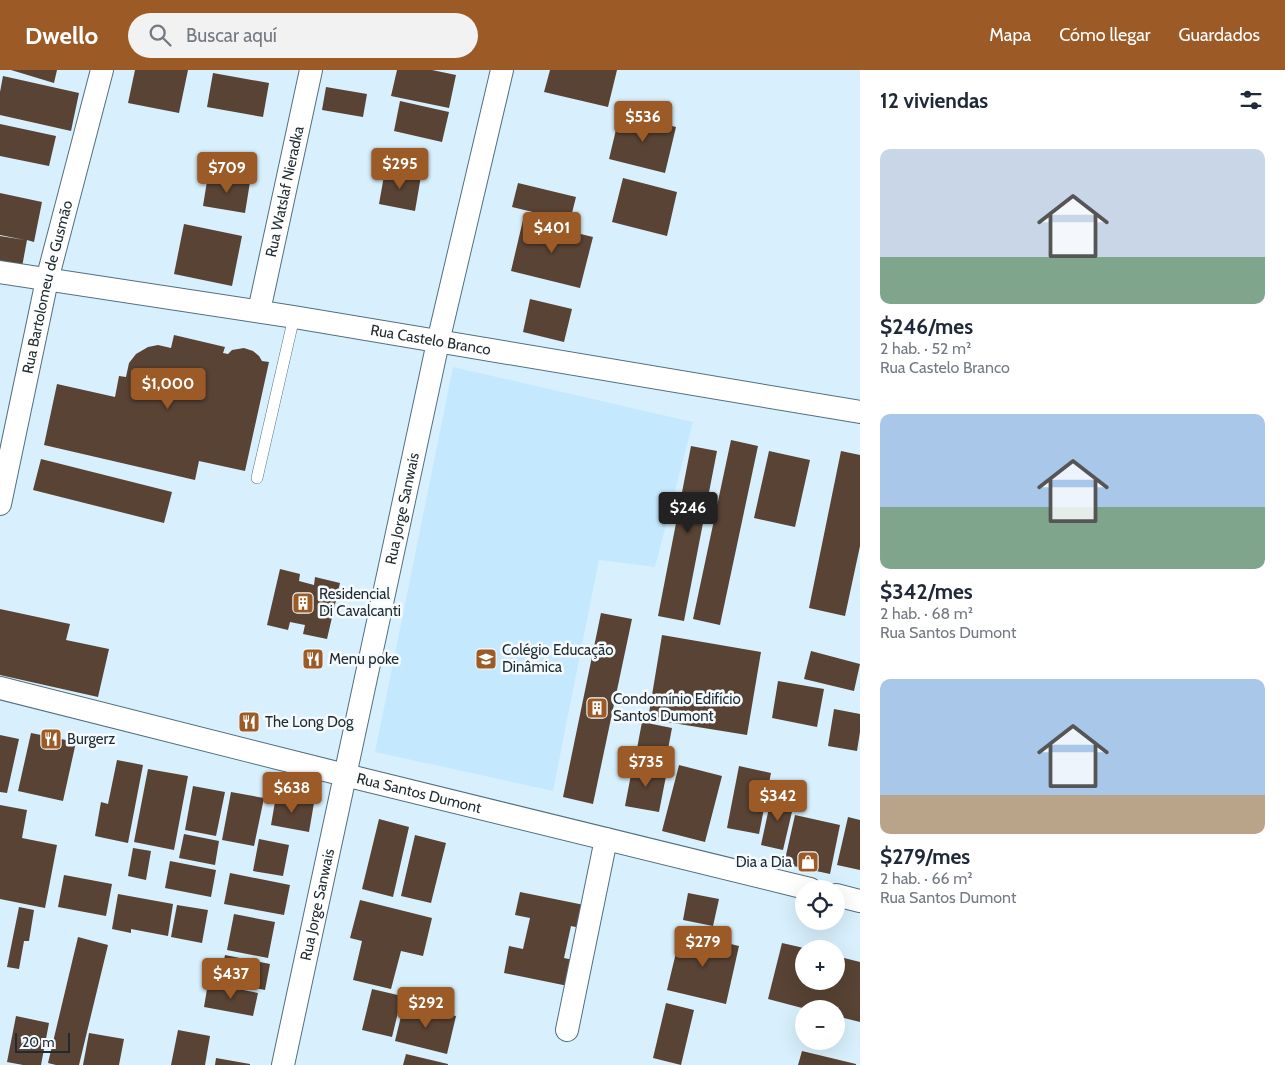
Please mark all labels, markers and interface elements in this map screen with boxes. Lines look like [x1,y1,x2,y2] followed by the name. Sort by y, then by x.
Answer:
[128,13,478,58] search box
[25,21,98,50] text: Dwello
[146,21,174,49] icon: search
[186,24,277,47] text: Buscar aquí
[989,24,1031,46] text: Mapa
[1059,24,1151,46] text: Cómo llegar
[1179,24,1260,46] text: Guardados
[1237,86,1265,114] icon: filters
[880,88,988,113] text: 12 viviendas
[613,100,673,143] pin: $536
[625,107,661,126] text: $536
[262,124,308,259] street label: Rua Watslaf Nieradka
[370,148,430,190] pin: $295
[197,152,257,194] pin: $709
[382,154,418,173] text: $295
[208,158,246,177] text: $709
[1028,181,1118,271] icon: home
[19,199,76,375] street label: Rua Bartolomeu de Gusmão
[522,212,582,254] pin: $401
[534,218,570,237] text: $401
[880,314,973,339] text: $246/mes
[369,321,492,359] street label: Rua Castelo Branco
[880,339,971,358] text: 2 hab. · 52 m²
[880,358,1010,377] text: Rua Castelo Branco
[127,368,209,410] pin: $1,000
[142,374,194,393] text: $1,000
[1028,446,1118,536] icon: home
[382,451,423,566] street label: Rua Jorge Sanwais
[658,492,718,534] pin: $246
[670,498,706,517] text: $246
[880,579,973,604] text: $342/mes
[319,585,401,620] place label: Residencial Di Cavalcanti
[291,591,315,615] building icon: Residencial Di Cavalcanti
[880,604,973,623] text: 2 hab. · 68 m²
[880,623,1016,642] text: Rua Santos Dumont
[502,641,614,676] place label: Colégio Educação Dinâmica
[301,647,325,671] restaurant icon: Menu poke
[474,647,498,671] school or university icon: Colégio Educação Dinâmica
[329,650,399,668] place label: Menu poke
[613,690,741,725] place label: Condomínio Edifício Santos Dumont
[585,696,609,720] building icon: Condomínio Edifício Santos Dumont
[237,710,261,734] restaurant icon: The Long Dog
[1028,711,1118,801] icon: home
[265,713,354,731] place label: The Long Dog
[39,727,63,751] restaurant icon: Burgerz
[67,730,115,748] place label: Burgerz
[616,746,676,788] pin: $735
[629,752,663,771] text: $735
[355,769,483,817] street label: Rua Santos Dumont
[262,772,322,814] pin: $638
[274,778,310,797] text: $638
[748,780,808,822] pin: $342
[760,786,796,805] text: $342
[880,844,970,869] text: $279/mes
[297,847,338,962] street label: Rua Jorge Sanwais
[796,850,820,874] shop icon: Dia a Dia
[736,853,793,871] place label: Dia a Dia
[880,869,973,888] text: 2 hab. · 66 m²
[795,880,845,1050] map controls
[795,880,845,930] button: locate
[880,888,1016,907] text: Rua Santos Dumont
[673,926,733,968] pin: $279
[686,932,720,951] text: $279
[795,940,845,990] button: +
[201,958,261,1000] pin: $437
[213,964,249,983] text: $437
[396,986,456,1029] pin: $292
[408,993,444,1012] text: $292
[795,1000,845,1050] button: −
[15,1030,70,1053] scale bar
[22,1033,55,1051] text: 20 m

